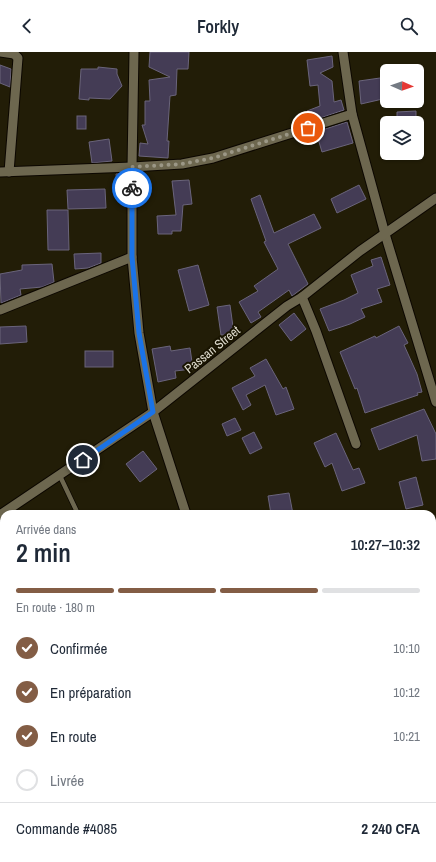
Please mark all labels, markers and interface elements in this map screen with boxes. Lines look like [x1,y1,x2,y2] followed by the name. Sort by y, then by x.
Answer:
[197,14,239,39] text: Forkly
[16,15,38,37] icon: back
[398,15,420,37] icon: search
[380,64,424,108] north arrow
[380,64,424,160] map controls
[291,111,325,145] pin
[380,116,424,160] button: layers
[297,117,319,139] icon: bag
[112,168,152,208] courier
[121,177,143,199] icon: bike
[181,322,244,377] street label: Passan Street
[66,443,100,477] pin
[72,449,94,471] icon: home
[16,521,76,538] text: Arrivée dans
[351,534,420,555] text: 10:27–10:32
[16,535,71,570] text: 2 min
[16,599,95,616] text: En route · 180 m
[16,637,38,659] icon: check
[50,638,107,659] text: Confirmée
[393,640,420,657] text: 10:10
[16,681,38,703] icon: check
[50,682,131,703] text: En préparation
[393,684,420,701] text: 10:12
[16,725,38,747] icon: check
[50,726,97,747] text: En route
[393,728,420,745] text: 10:21
[50,770,84,791] text: Livrée
[16,818,117,839] text: Commande #4085
[361,818,420,839] text: 2 240 CFA

